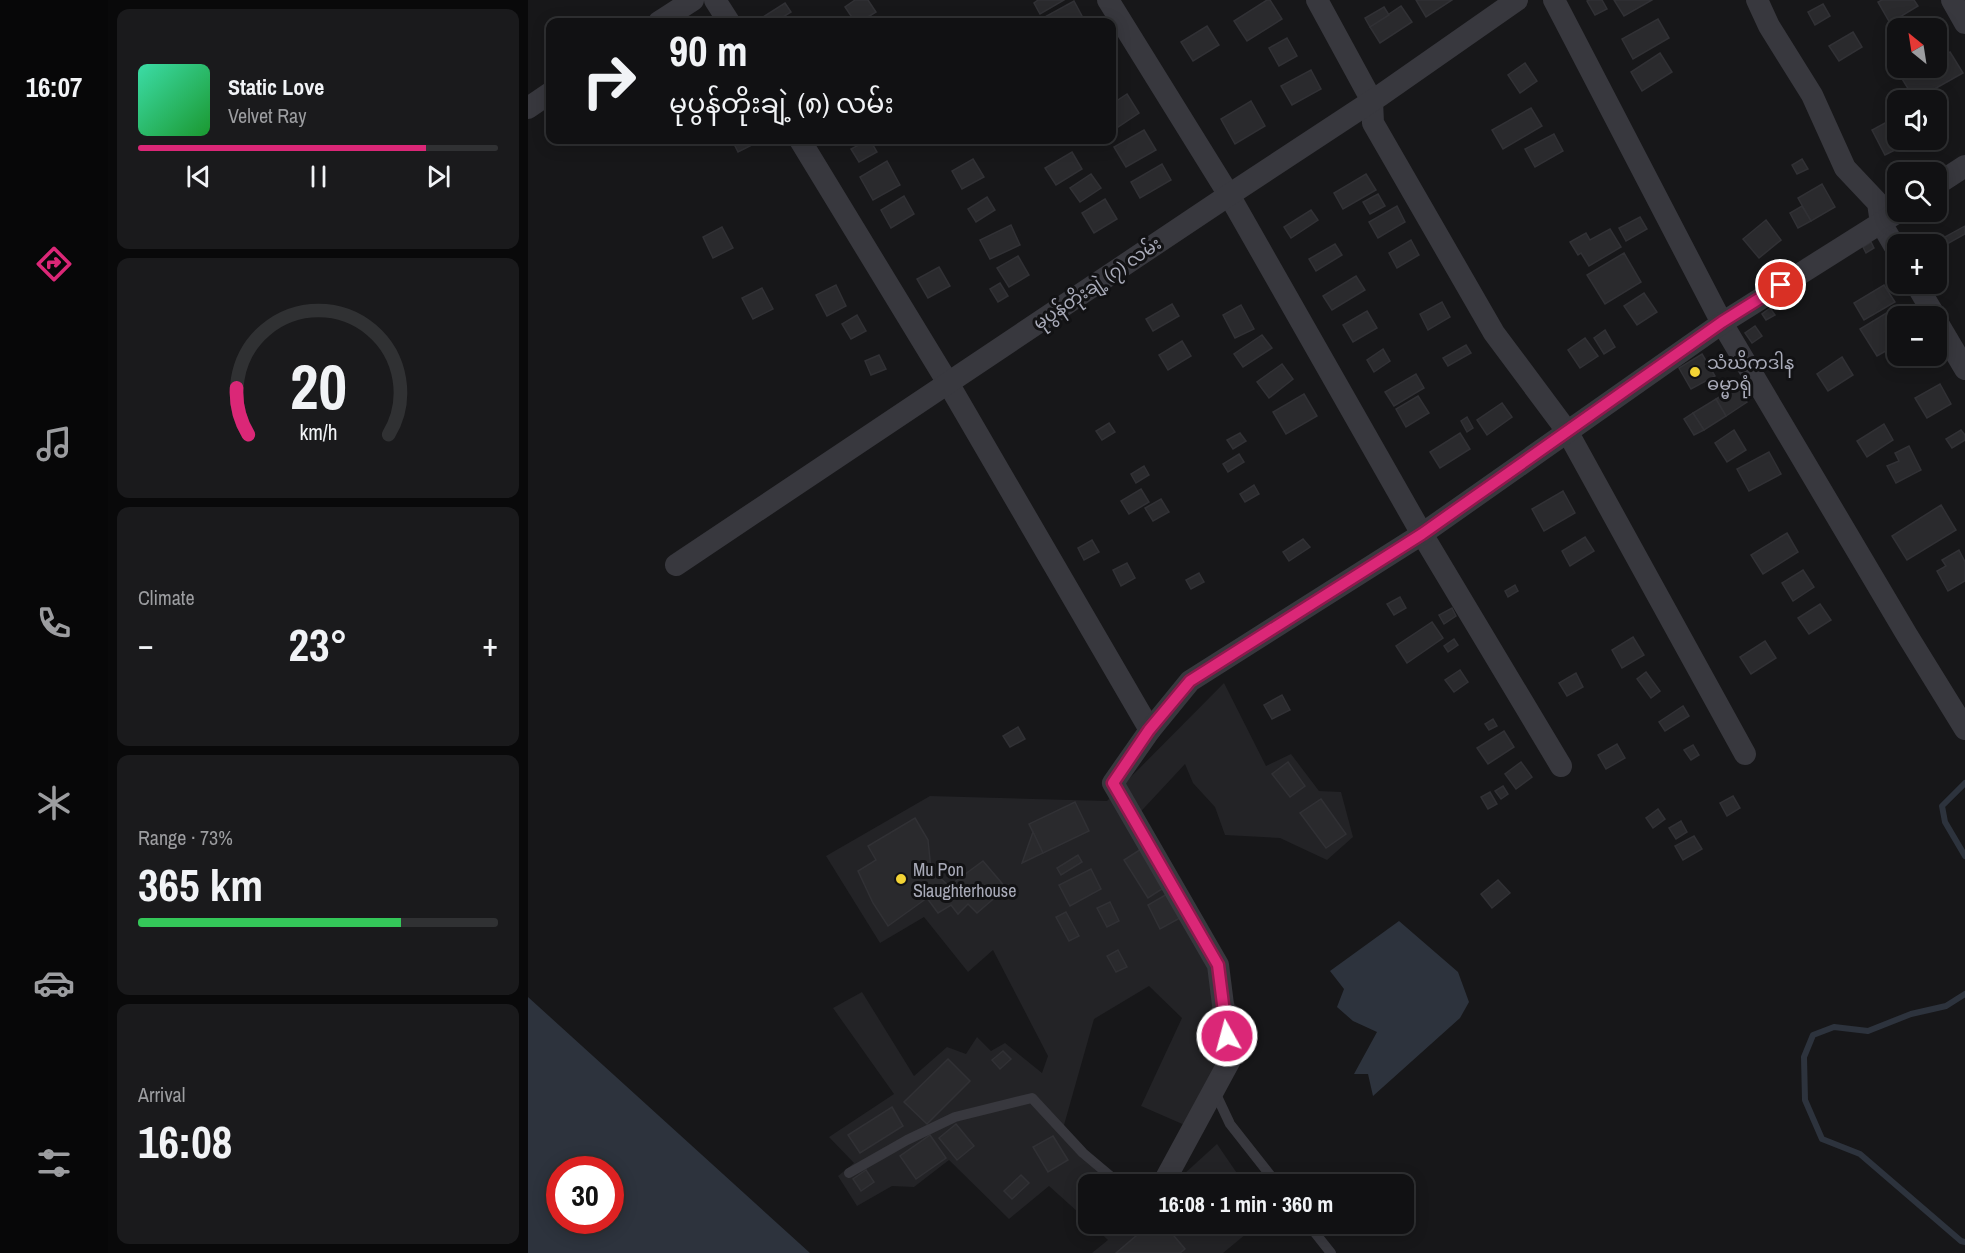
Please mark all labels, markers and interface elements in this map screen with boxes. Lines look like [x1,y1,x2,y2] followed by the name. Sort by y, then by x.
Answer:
[1887,18,1947,78] north arrow
[1887,18,1947,366] map controls
[669,23,748,79] text: 90 m
[570,42,648,120] icon: right
[26,69,82,105] text: 16:07
[228,72,324,102] text: Static Love
[669,85,894,121] text: မုပွန်တိုးချဲ့ (၈) လမ်း
[1887,90,1947,150] button: sound
[228,102,306,129] text: Velvet Ray
[182,160,215,193] icon: previous
[302,160,335,193] icon: pause
[422,160,455,193] icon: next
[1887,162,1947,222] button: search
[1027,230,1168,338] street label: မုပွန်တိုးချဲ့ (၇) လမ်း
[1887,234,1947,294] button: +
[33,243,75,285] icon: directions
[1755,259,1806,310] pin
[1764,268,1797,301] icon: arrive
[1887,306,1947,366] button: −
[290,344,346,428] text: 20
[1707,349,1794,399] place label: သံဃိကဒါန ဓမ္မာရုံ
[1688,365,1702,379] marker: သံဃိကဒါန ဓမ္မာရုံ
[299,418,337,447] text: km/h
[33,423,75,465] icon: music
[138,584,195,611] text: Climate
[33,602,75,644] icon: phone
[288,614,348,675] text: 23°
[138,622,154,666] text: −
[482,622,498,666] text: +
[33,782,75,824] icon: climate
[138,824,233,851] text: Range · 73%
[138,854,263,915] text: 365 km
[913,857,1016,903] place label: Mu Pon Slaughterhouse
[894,872,908,886] marker: Mu Pon Slaughterhouse
[33,962,75,1004] icon: car
[1195,1004,1259,1068] position arrow
[138,1081,185,1108] text: Arrival
[138,1111,232,1172] text: 16:08
[33,1142,75,1184] icon: filters
[546,1156,624,1234] speed limit sign: 30
[1159,1189,1333,1219] text: 16:08 · 1 min · 360 m

